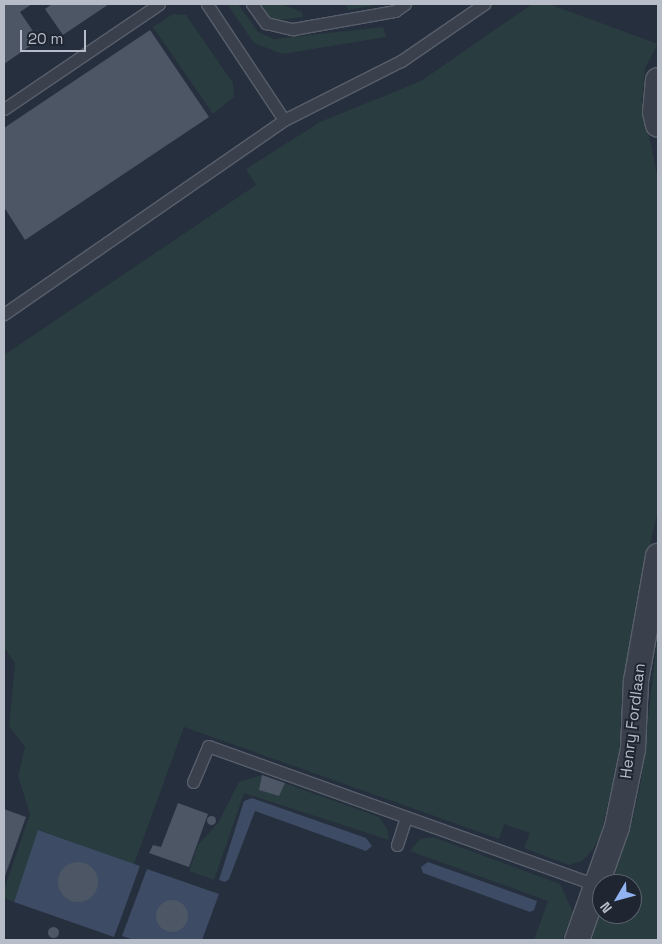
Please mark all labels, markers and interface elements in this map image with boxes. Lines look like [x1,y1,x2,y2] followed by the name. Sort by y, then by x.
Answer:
[22,20,89,52] scale bar
[28,29,63,48] text: 20 m
[616,662,650,780] street label: Henry Fordlaan
[592,874,642,924] north arrow
[596,898,616,917] text: N

